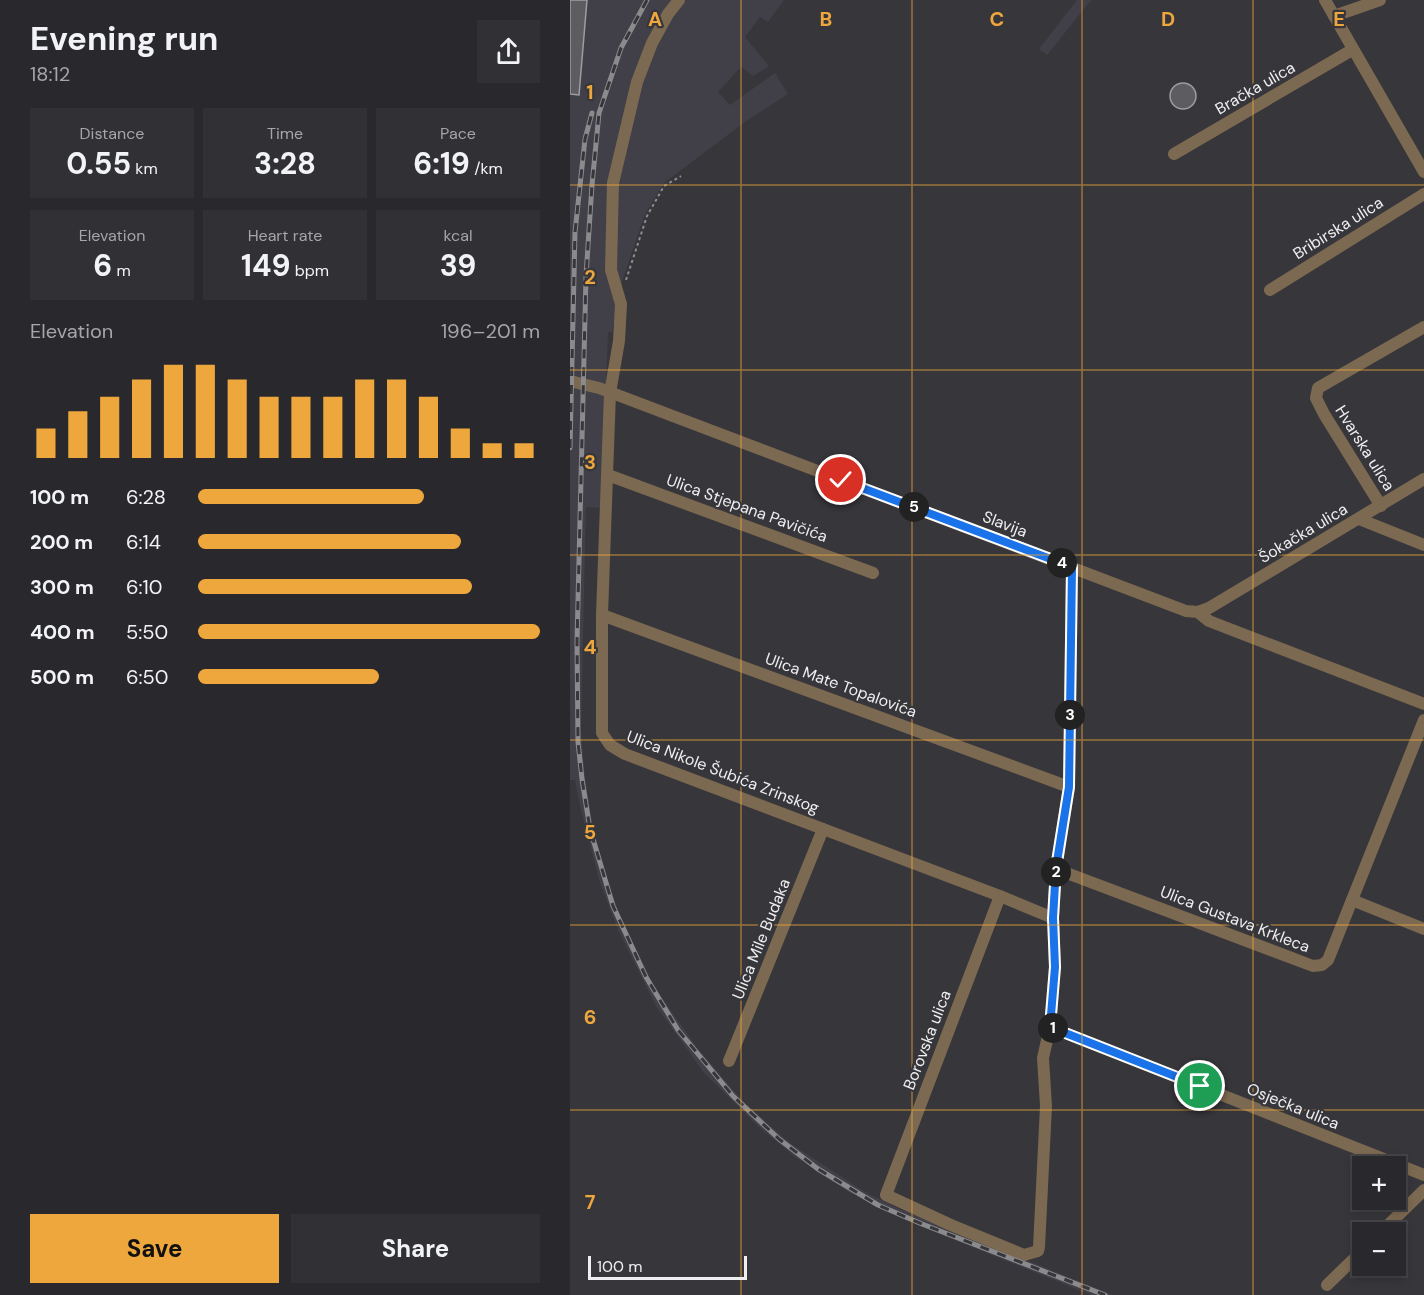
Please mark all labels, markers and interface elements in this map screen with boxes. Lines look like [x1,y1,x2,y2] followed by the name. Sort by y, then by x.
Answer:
[648,6,662,32] text: A
[820,6,832,32] text: B
[990,6,1004,32] text: C
[1161,6,1175,32] text: D
[1333,6,1345,32] text: E
[30,17,218,60] text: Evening run
[477,20,540,83] button: share
[1211,57,1299,119] street label: Bračka ulica
[30,61,70,87] text: 18:12
[586,79,594,105] text: 1
[80,123,144,144] text: Distance
[267,123,303,144] text: Time
[440,123,476,144] text: Pace
[66,144,131,183] text: 0.55
[254,144,316,183] text: 3:28
[413,144,470,183] text: 6:19
[131,158,158,179] text: km
[470,158,503,179] text: /km
[1289,192,1387,264] street label: Bribirska ulica
[79,225,145,246] text: Elevation
[248,225,322,246] text: Heart rate
[444,225,472,246] text: kcal
[93,246,112,285] text: 6
[241,246,290,285] text: 149
[440,246,476,285] text: 39
[112,260,131,281] text: m
[290,260,329,281] text: bpm
[584,264,596,290] text: 2
[30,318,113,344] text: Elevation
[441,318,540,344] text: 196–201 m
[1330,401,1400,495] street label: Hvarska ulica
[584,449,596,475] text: 3
[815,454,866,505] pin
[824,463,857,496] icon: check
[664,469,830,547] street label: Ulica Stjepana Pavičića
[30,484,89,510] text: 100 m
[126,484,166,510] text: 6:28
[899,492,929,522] pin: 5
[909,496,919,517] text: 5
[1255,498,1351,568] street label: Šokačka ulica
[980,506,1030,542] street label: Slavija
[30,529,93,555] text: 200 m
[126,529,161,555] text: 6:14
[1047,548,1077,578] pin: 4
[1057,552,1067,573] text: 4
[30,574,94,600] text: 300 m
[126,574,163,600] text: 6:10
[30,619,95,645] text: 400 m
[126,619,168,645] text: 5:50
[584,634,597,660] text: 4
[762,648,920,722] street label: Ulica Mate Topalovića
[30,664,94,690] text: 500 m
[126,664,168,690] text: 6:50
[1055,700,1085,730] pin: 3
[1065,704,1075,725] text: 3
[624,726,822,818] street label: Ulica Nikole Šubića Zrinskog
[584,819,596,845] text: 5
[1041,857,1071,887] pin: 2
[1051,861,1061,882] text: 2
[727,876,795,1002] street label: Ulica Mile Budaka
[1157,881,1313,957] street label: Ulica Gustava Krkleca
[898,987,956,1093] street label: Borovska ulica
[584,1004,596,1030] text: 6
[1038,1013,1068,1043] pin: 1
[1050,1017,1056,1038] text: 1
[1174,1060,1225,1111] pin
[1183,1069,1216,1102] icon: arrive
[1244,1078,1342,1134] street label: Osječka ulica
[1352,1156,1406,1276] map controls
[1352,1156,1406,1210] button: +
[585,1189,596,1215] text: 7
[30,1214,279,1283] button: Save
[291,1214,540,1283] button: Share
[1352,1222,1406,1276] button: −
[588,1253,747,1280] scale bar
[597,1256,642,1277] text: 100 m

